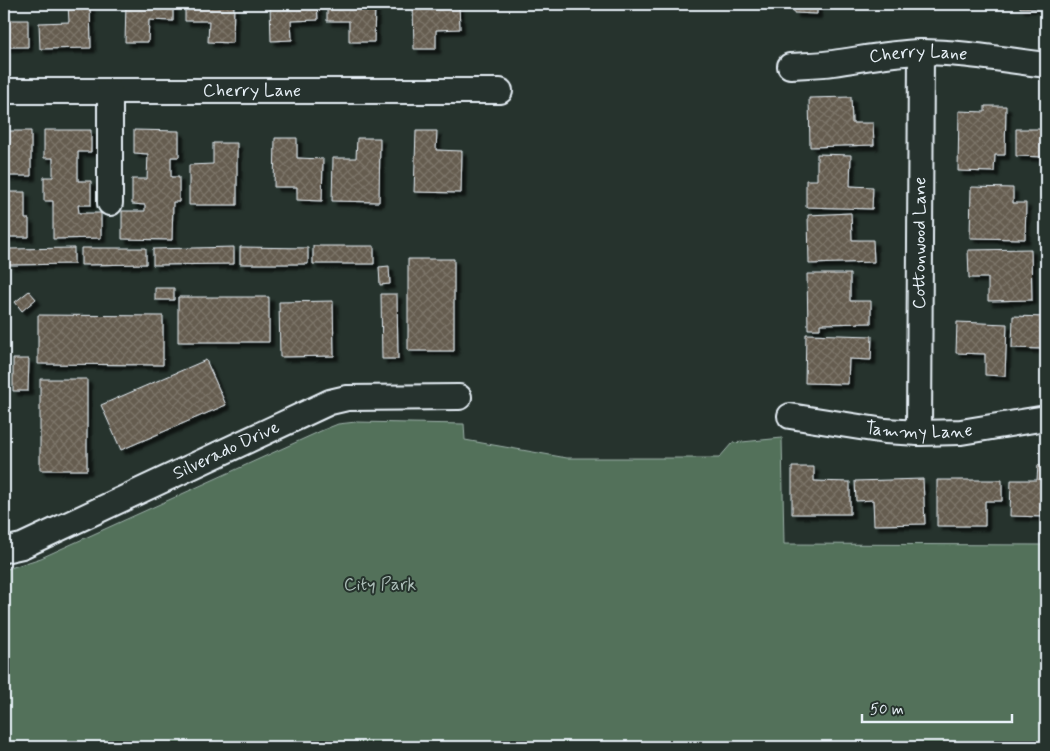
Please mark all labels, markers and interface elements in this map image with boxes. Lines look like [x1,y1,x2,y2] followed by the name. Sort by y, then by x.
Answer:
[868,40,968,69] street label: Cherry Lane
[203,79,301,103] street label: Cherry Lane
[908,177,932,309] street label: Cottonwood Lane
[169,415,284,486] street label: Silverado Drive
[863,416,974,445] street label: Tammy Lane
[344,573,416,597] park label: City Park
[862,691,1012,723] scale bar
[870,700,904,720] text: 50 m

